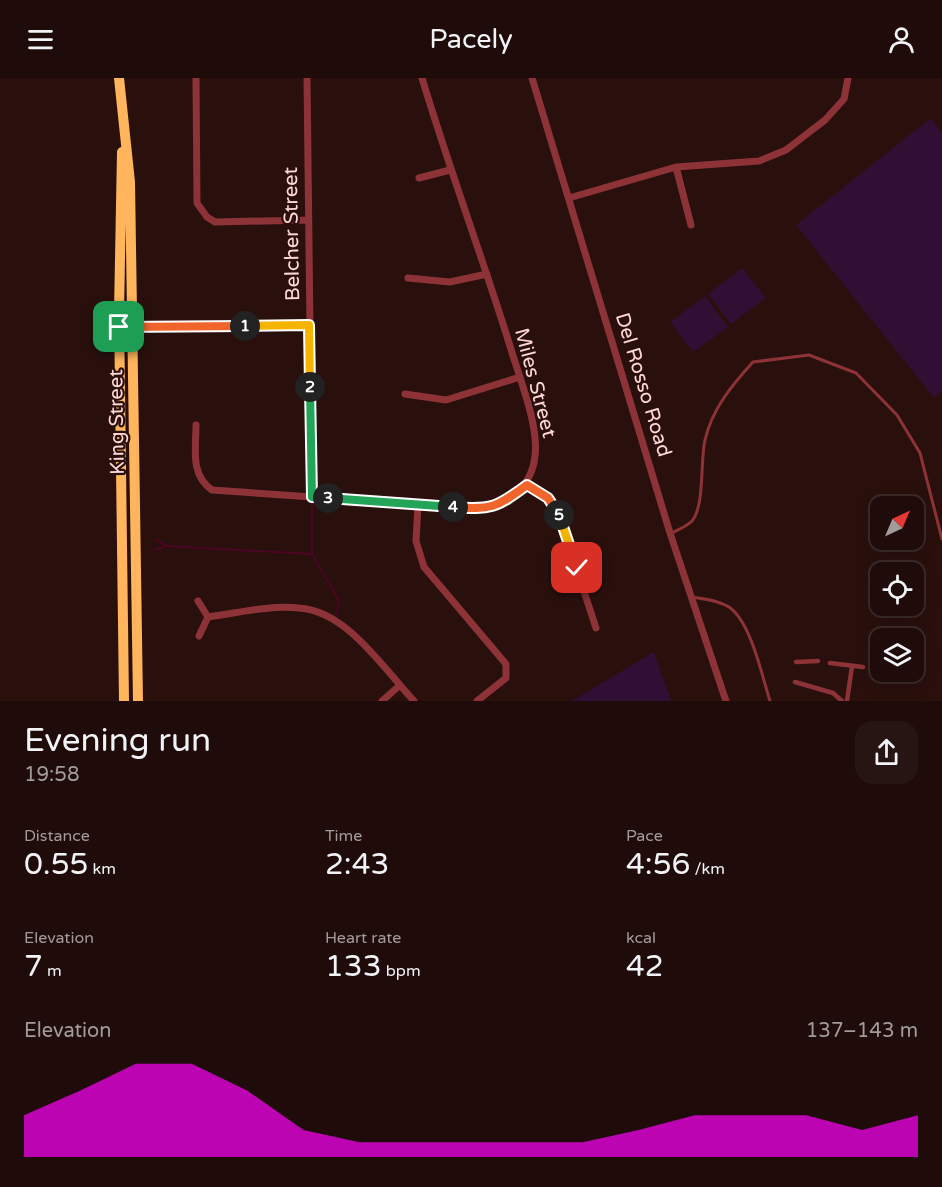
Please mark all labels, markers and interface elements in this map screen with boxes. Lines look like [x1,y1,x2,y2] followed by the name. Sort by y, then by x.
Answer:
[24,23,57,56] icon: menu
[429,23,513,56] text: Pacely
[885,23,918,56] icon: person
[279,166,305,301] street label: Belcher Street
[93,301,144,352] pin
[102,310,135,343] icon: arrive
[610,310,676,460] street label: Del Rosso Road
[230,311,260,341] pin: 1
[240,316,250,336] text: 1
[509,326,561,441] street label: Miles Street
[104,369,130,475] street label: King Street
[295,372,325,402] pin: 2
[305,377,315,397] text: 2
[313,483,343,513] pin: 3
[323,488,333,508] text: 3
[438,492,468,522] pin: 4
[870,496,924,550] north arrow
[870,496,924,682] map controls
[448,497,458,517] text: 4
[544,500,574,530] pin: 5
[554,505,564,525] text: 5
[551,542,602,593] pin
[560,551,593,584] icon: check
[870,562,924,616] button: locate
[870,628,924,682] button: layers
[24,721,211,760] text: Evening run
[855,721,918,784] button: share
[24,763,79,787] text: 19:58
[24,826,90,846] text: Distance
[325,826,362,846] text: Time
[626,826,663,846] text: Pace
[24,846,88,883] text: 0.55
[325,846,389,883] text: 2:43
[626,846,690,883] text: 4:56
[88,859,116,879] text: km
[690,859,725,879] text: /km
[24,928,94,948] text: Elevation
[325,928,401,948] text: Heart rate
[626,928,656,948] text: kcal
[24,948,43,985] text: 7
[325,948,382,985] text: 133
[626,948,664,985] text: 42
[43,961,62,981] text: m
[382,961,421,981] text: bpm
[24,1019,111,1043] text: Elevation
[806,1019,918,1043] text: 137–143 m

